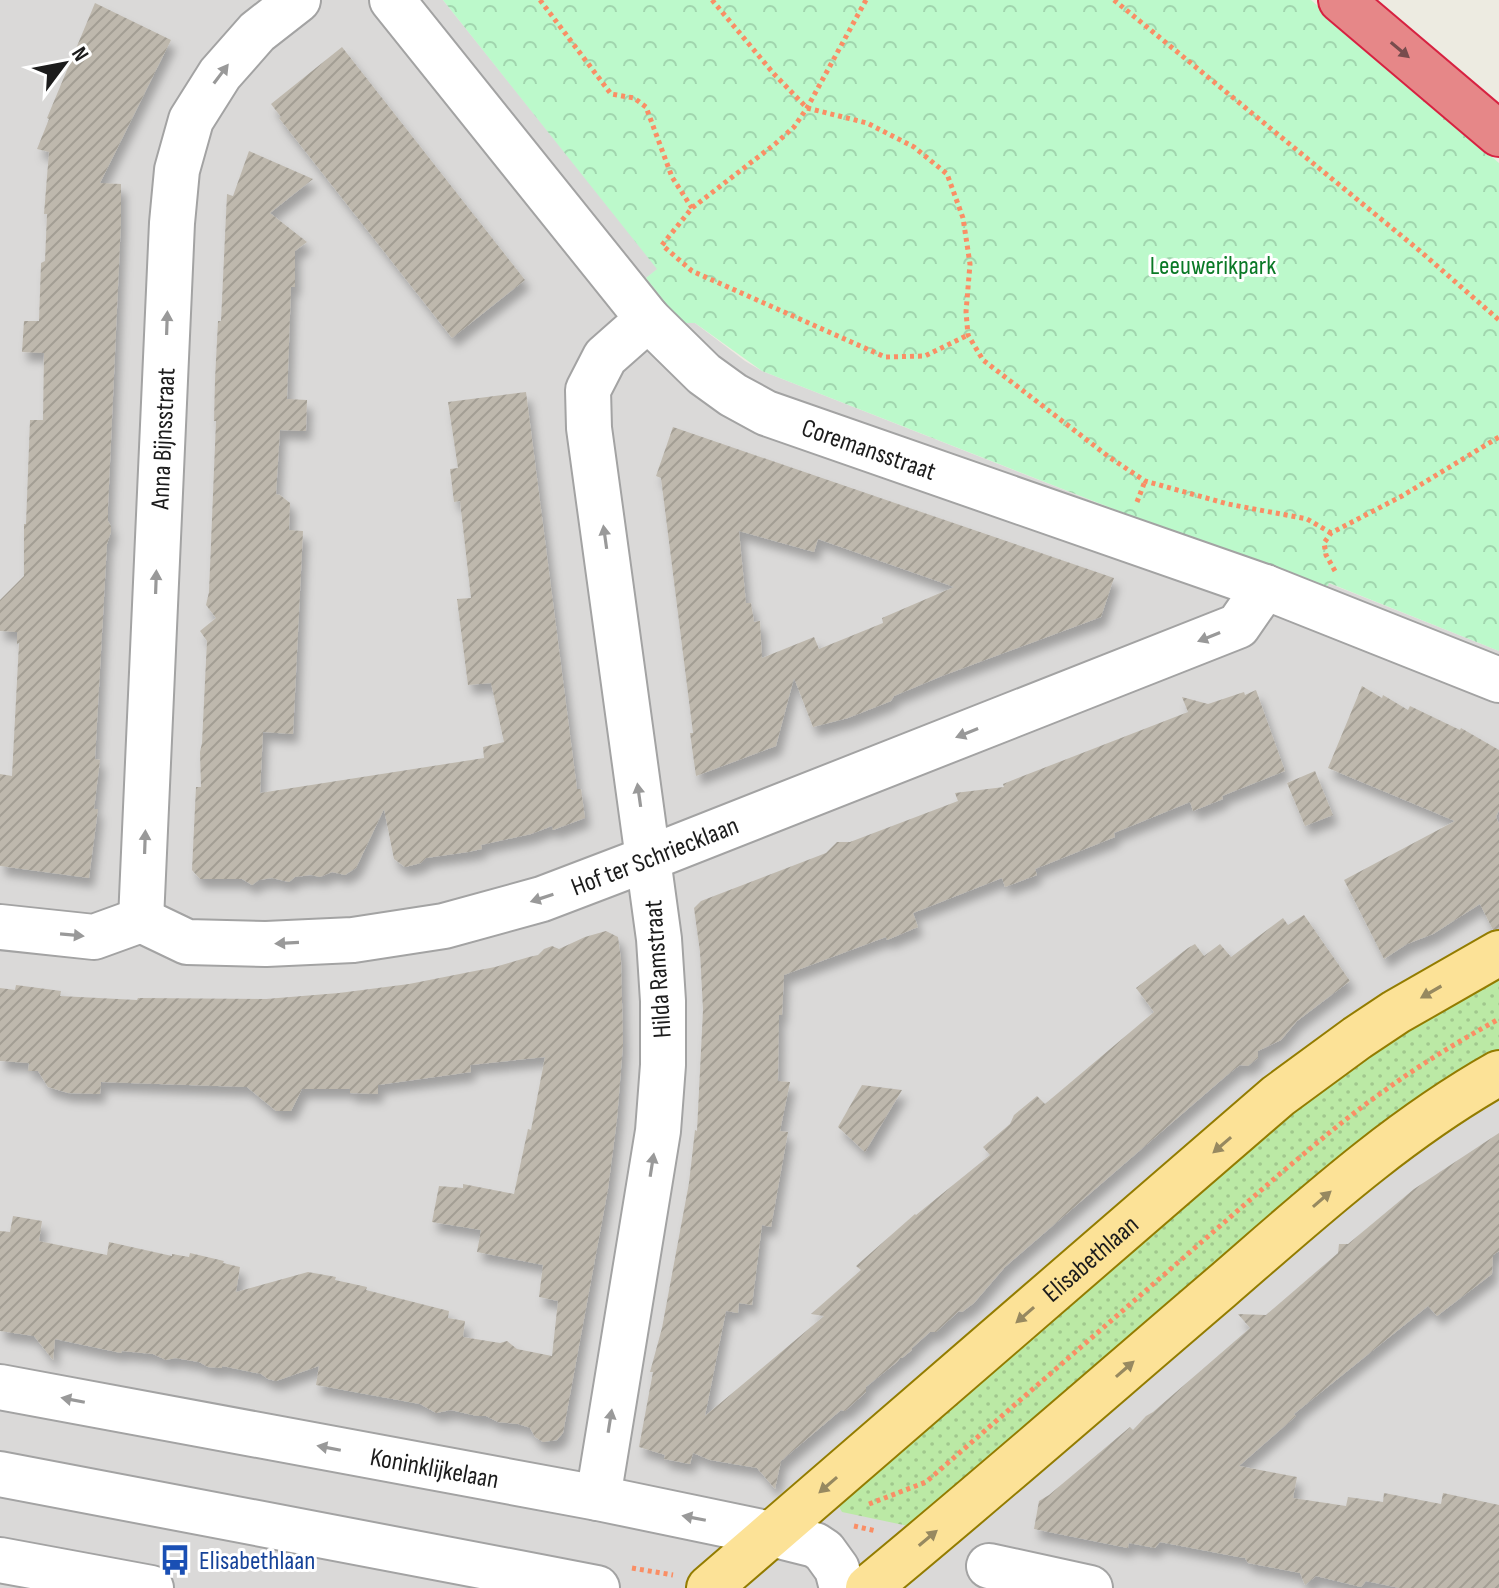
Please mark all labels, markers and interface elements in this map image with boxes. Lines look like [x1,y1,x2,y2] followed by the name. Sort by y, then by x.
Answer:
[24,24,104,104] north arrow
[1390,41,1410,58] one-way arrow
[65,42,94,66] text: N
[213,64,229,84] one-way arrow
[1150,251,1276,282] park label: Leeuwerikpark
[161,310,174,335] one-way arrow
[145,367,183,511] street label: Anna Bijnsstraat
[797,413,940,488] street label: Coremansstraat
[598,524,611,549] one-way arrow
[150,569,163,594] one-way arrow
[1197,631,1221,644] one-way arrow
[955,727,979,740] one-way arrow
[632,782,645,807] one-way arrow
[567,810,743,903] street label: Hof ter Schriecklaan
[138,829,151,854] one-way arrow
[530,892,554,905] one-way arrow
[638,899,679,1039] street label: Hilda Ramstraat
[60,929,85,942] one-way arrow
[274,937,299,950] one-way arrow
[1420,985,1442,999] one-way arrow
[1212,1136,1232,1153] one-way arrow
[647,1152,659,1177] one-way arrow
[1312,1191,1332,1208] one-way arrow
[1037,1210,1145,1309] street label: Elisabethlaan
[1015,1306,1035,1323] one-way arrow
[1115,1361,1135,1378] one-way arrow
[61,1394,86,1406] one-way arrow
[604,1408,617,1433] one-way arrow
[316,1442,341,1454] one-way arrow
[368,1442,501,1496] street label: Koninklijkelaan
[818,1475,838,1493] one-way arrow
[682,1511,707,1524] one-way arrow
[918,1530,938,1547] one-way arrow
[158,1543,192,1577] bus stop icon: Elisabethlaan
[199,1546,315,1577] place label: Elisabethlaan

